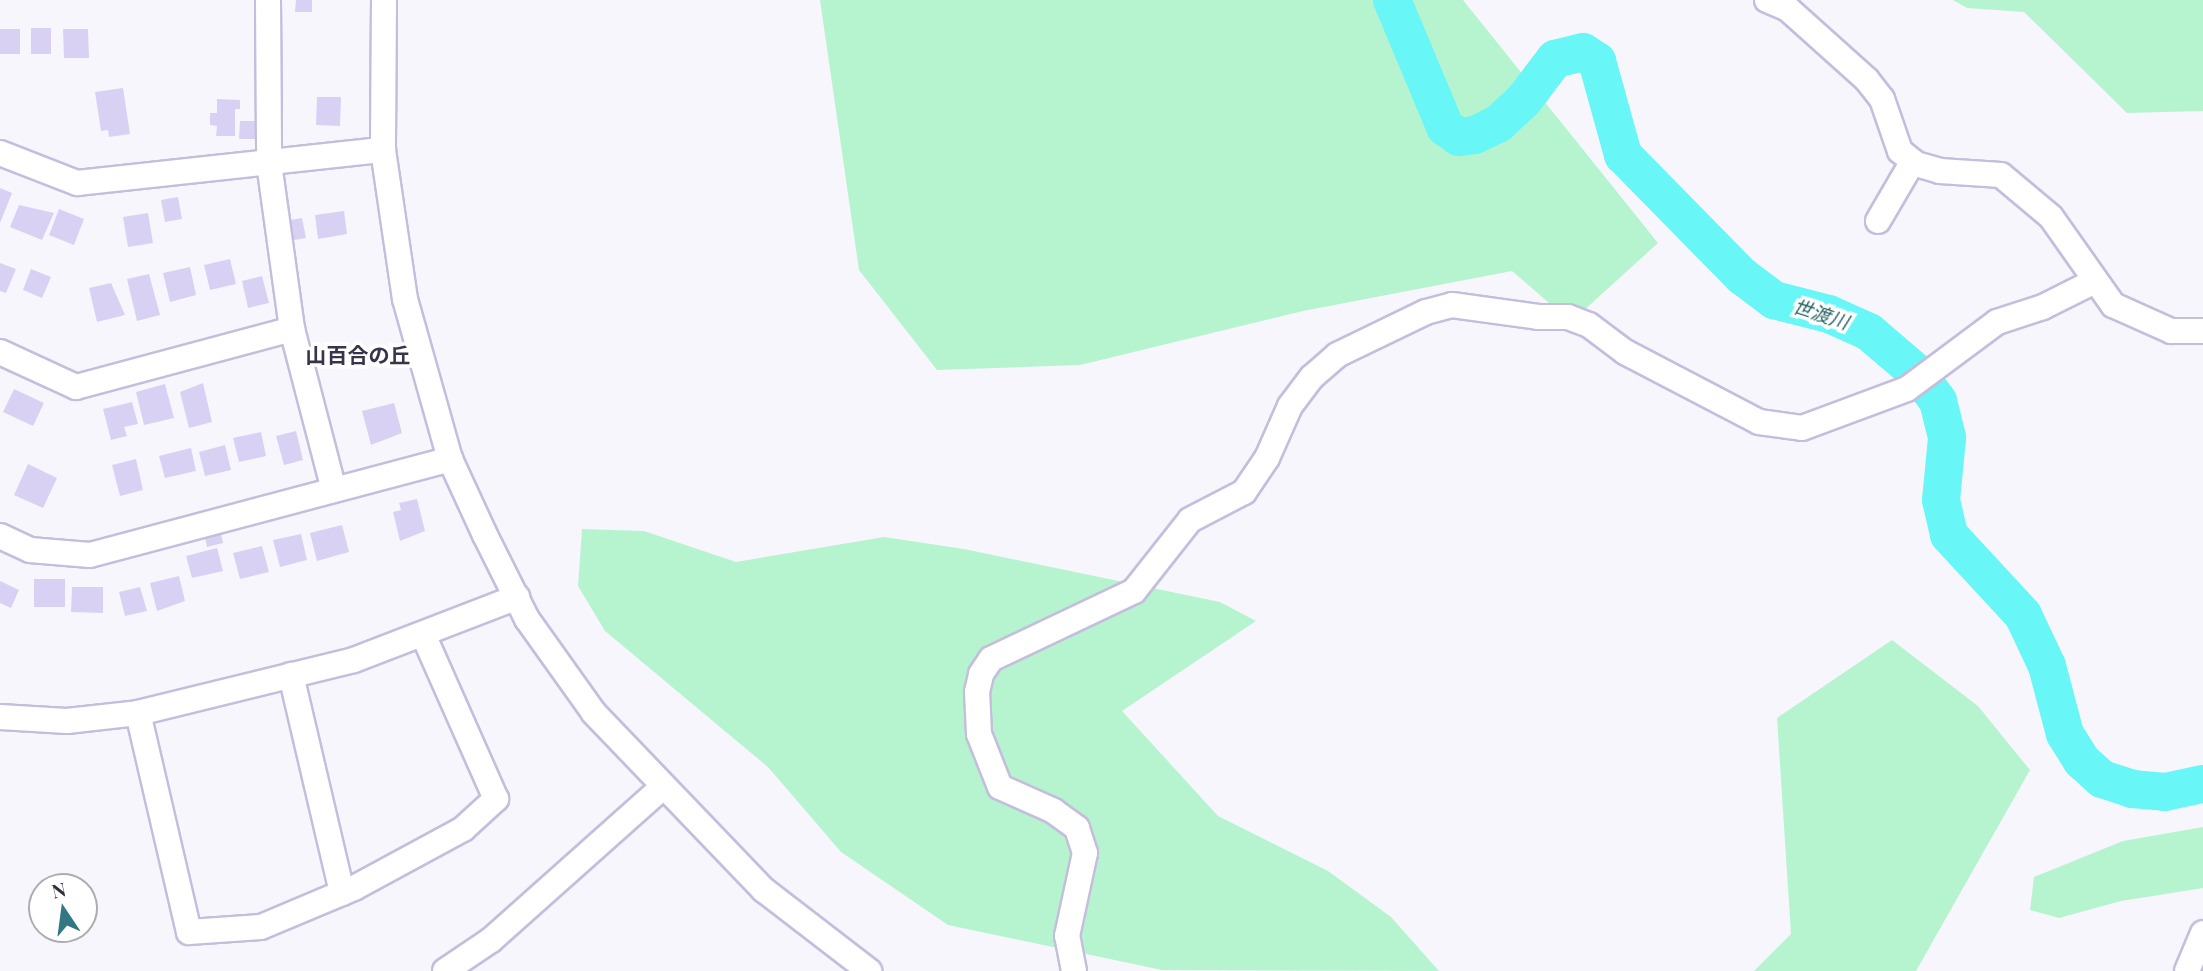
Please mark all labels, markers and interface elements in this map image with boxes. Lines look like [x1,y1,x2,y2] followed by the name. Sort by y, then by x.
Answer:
[1790,294,1852,334] water label: 世渡川
[306,341,410,367] district label: 山百合の丘
[28,873,98,943] north arrow
[49,875,68,904] text: N

